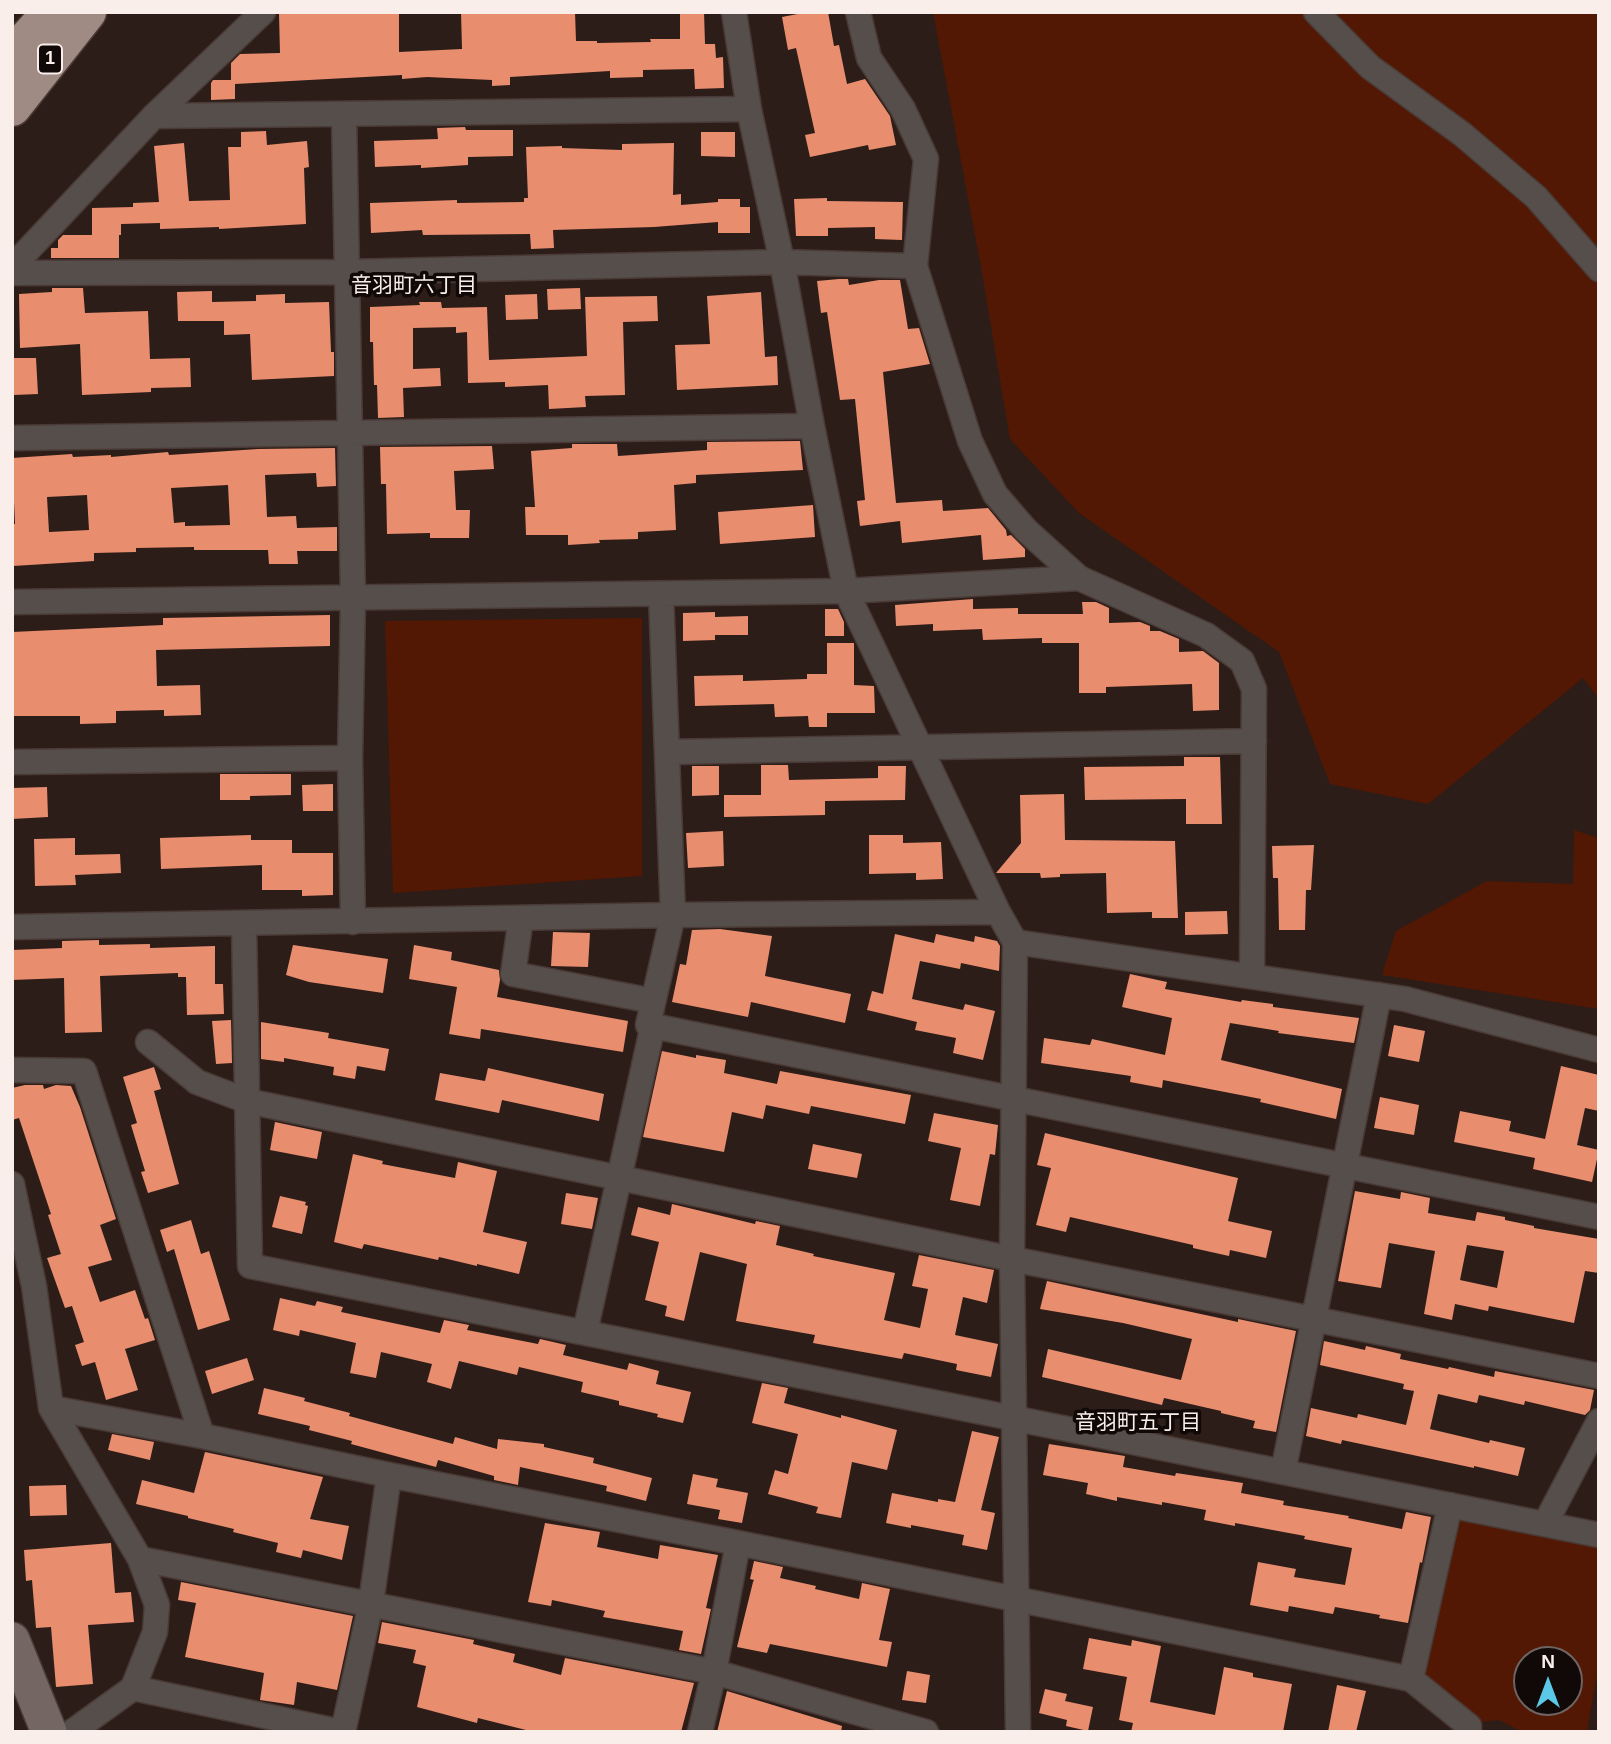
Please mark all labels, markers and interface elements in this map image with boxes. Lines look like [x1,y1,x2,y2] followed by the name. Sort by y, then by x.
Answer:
[38,44,62,74] road number: 1
[351,273,477,299] district label: 音羽町六丁目
[1075,1410,1201,1436] district label: 音羽町五丁目
[1513,1646,1583,1716] north arrow
[1541,1651,1555,1672] text: N

